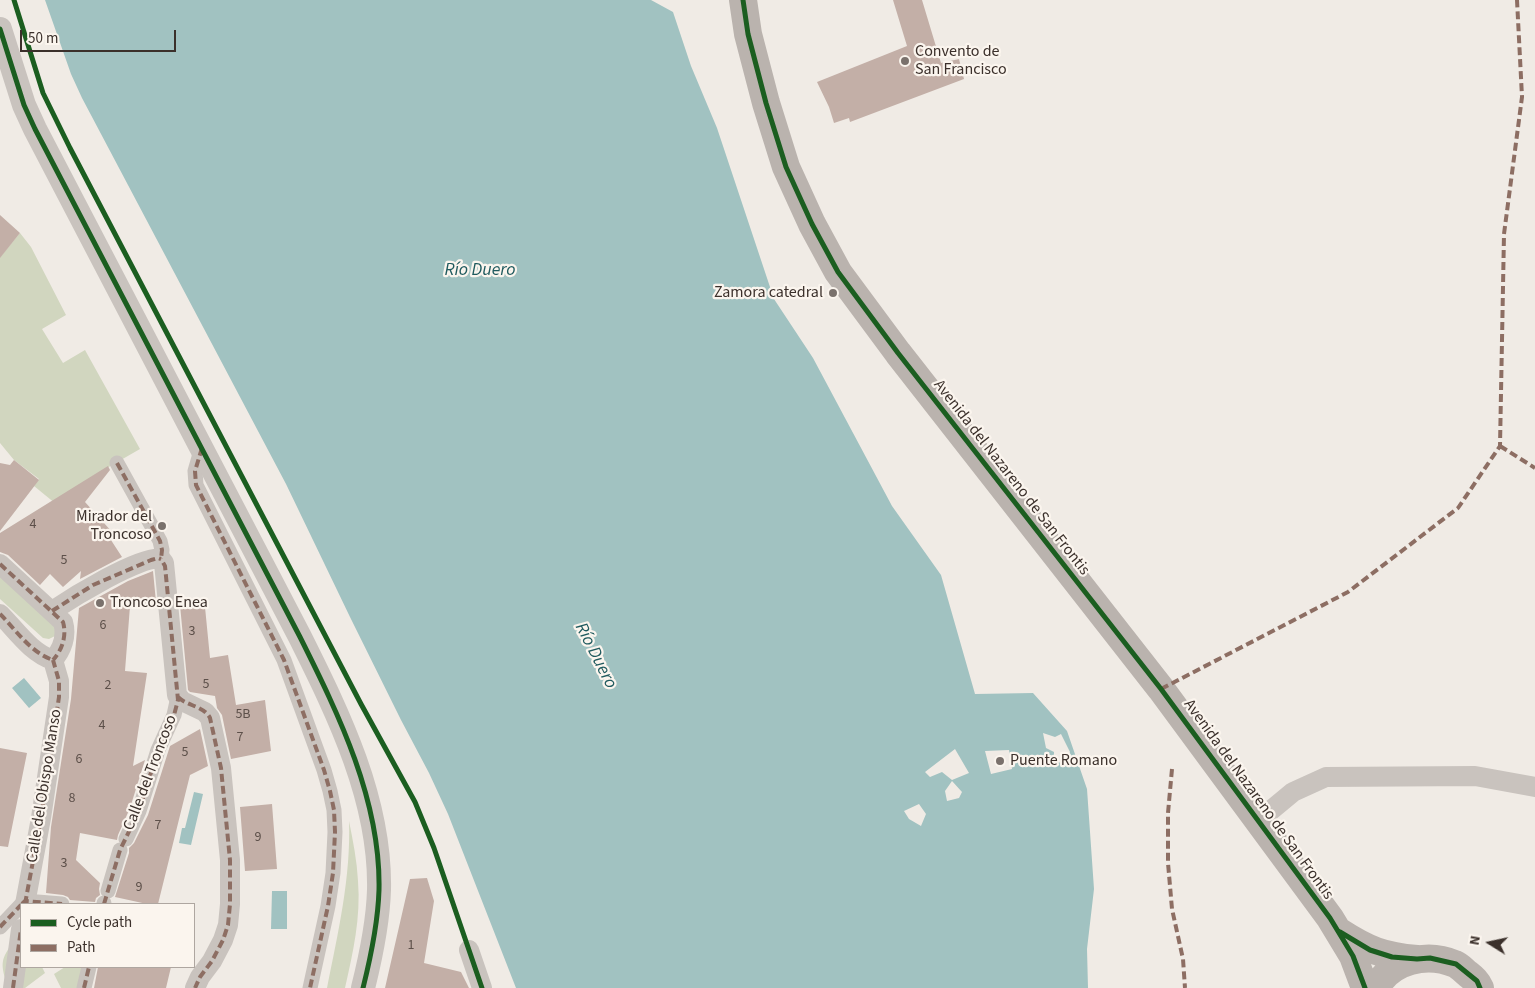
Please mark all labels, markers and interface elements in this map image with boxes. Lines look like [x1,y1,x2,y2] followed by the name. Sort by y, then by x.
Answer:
[22,20,179,52] scale bar
[28,28,58,49] text: 50 m
[915,42,1007,80] place label: Convento de San Francisco
[899,55,911,67] marker: Convento de San Francisco
[444,260,516,282] water label: Río Duero
[714,283,823,303] place label: Zamora catedral
[827,287,839,299] marker: Zamora catedral
[929,376,1093,580] street label: Avenida del Nazareno de San Frontis
[76,507,152,545] place label: Mirador del Troncoso
[30,517,36,533] house number: 4
[156,520,168,532] marker: Mirador del Troncoso
[61,553,67,569] house number: 5
[110,593,208,613] place label: Troncoso Enea
[94,597,106,609] marker: Troncoso Enea
[100,618,106,634] house number: 6
[569,619,621,693] water label: Río Duero
[189,624,195,640] house number: 3
[203,677,209,693] house number: 5
[105,678,111,694] house number: 2
[1179,696,1337,904] street label: Avenida del Nazareno de San Frontis
[235,707,251,723] house number: 5B
[23,708,67,864] street label: Calle del Obispo Manso
[120,713,182,833] street label: Calle del Troncoso
[99,718,105,734] house number: 4
[237,730,243,746] house number: 7
[182,745,188,761] house number: 5
[1010,751,1117,771] place label: Puente Romano
[76,752,82,768] house number: 6
[994,755,1006,767] marker: Puente Romano
[69,791,75,807] house number: 8
[155,818,161,834] house number: 7
[255,830,261,846] house number: 9
[61,856,67,872] house number: 3
[136,880,142,896] house number: 9
[20,903,195,968] legend
[67,912,132,933] text: Cycle path
[1465,918,1515,968] north arrow
[1465,934,1486,947] text: N
[67,937,95,958] text: Path
[408,938,414,954] house number: 1

